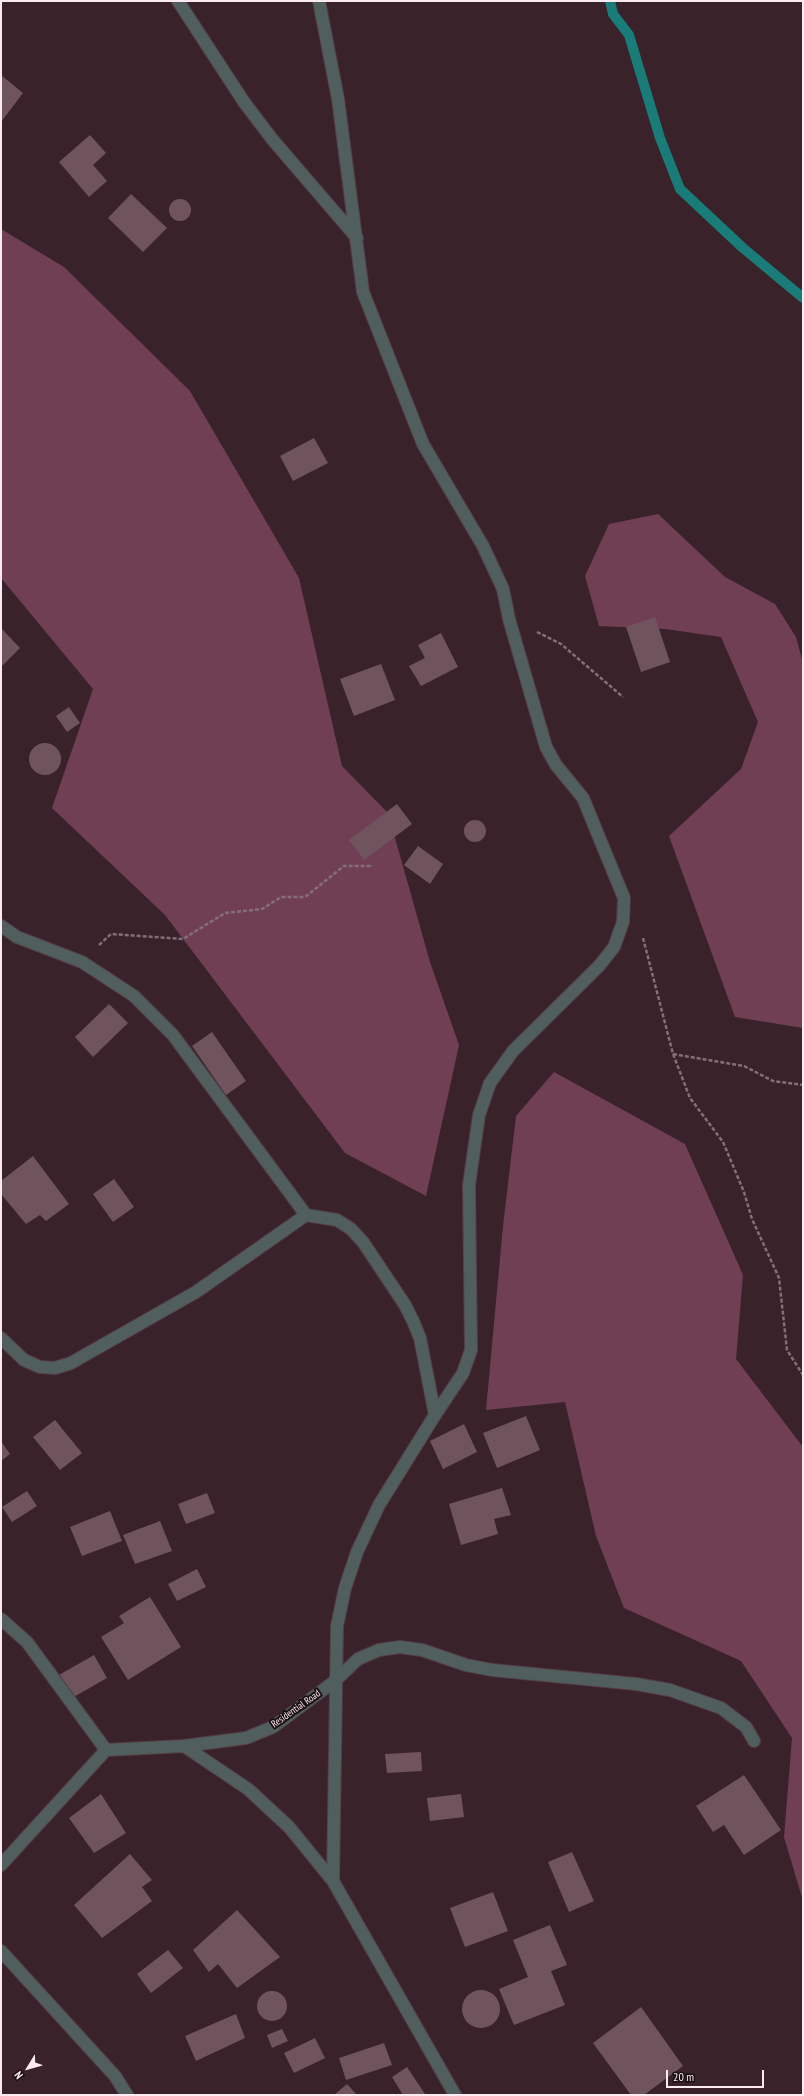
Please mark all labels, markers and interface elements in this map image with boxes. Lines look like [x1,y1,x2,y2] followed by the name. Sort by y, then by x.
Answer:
[269,1688,323,1730] street label: Residential Road
[8,2048,48,2088] north arrow
[668,2062,766,2088] scale bar
[11,2069,26,2082] text: N
[673,2069,694,2084] text: 20 m

